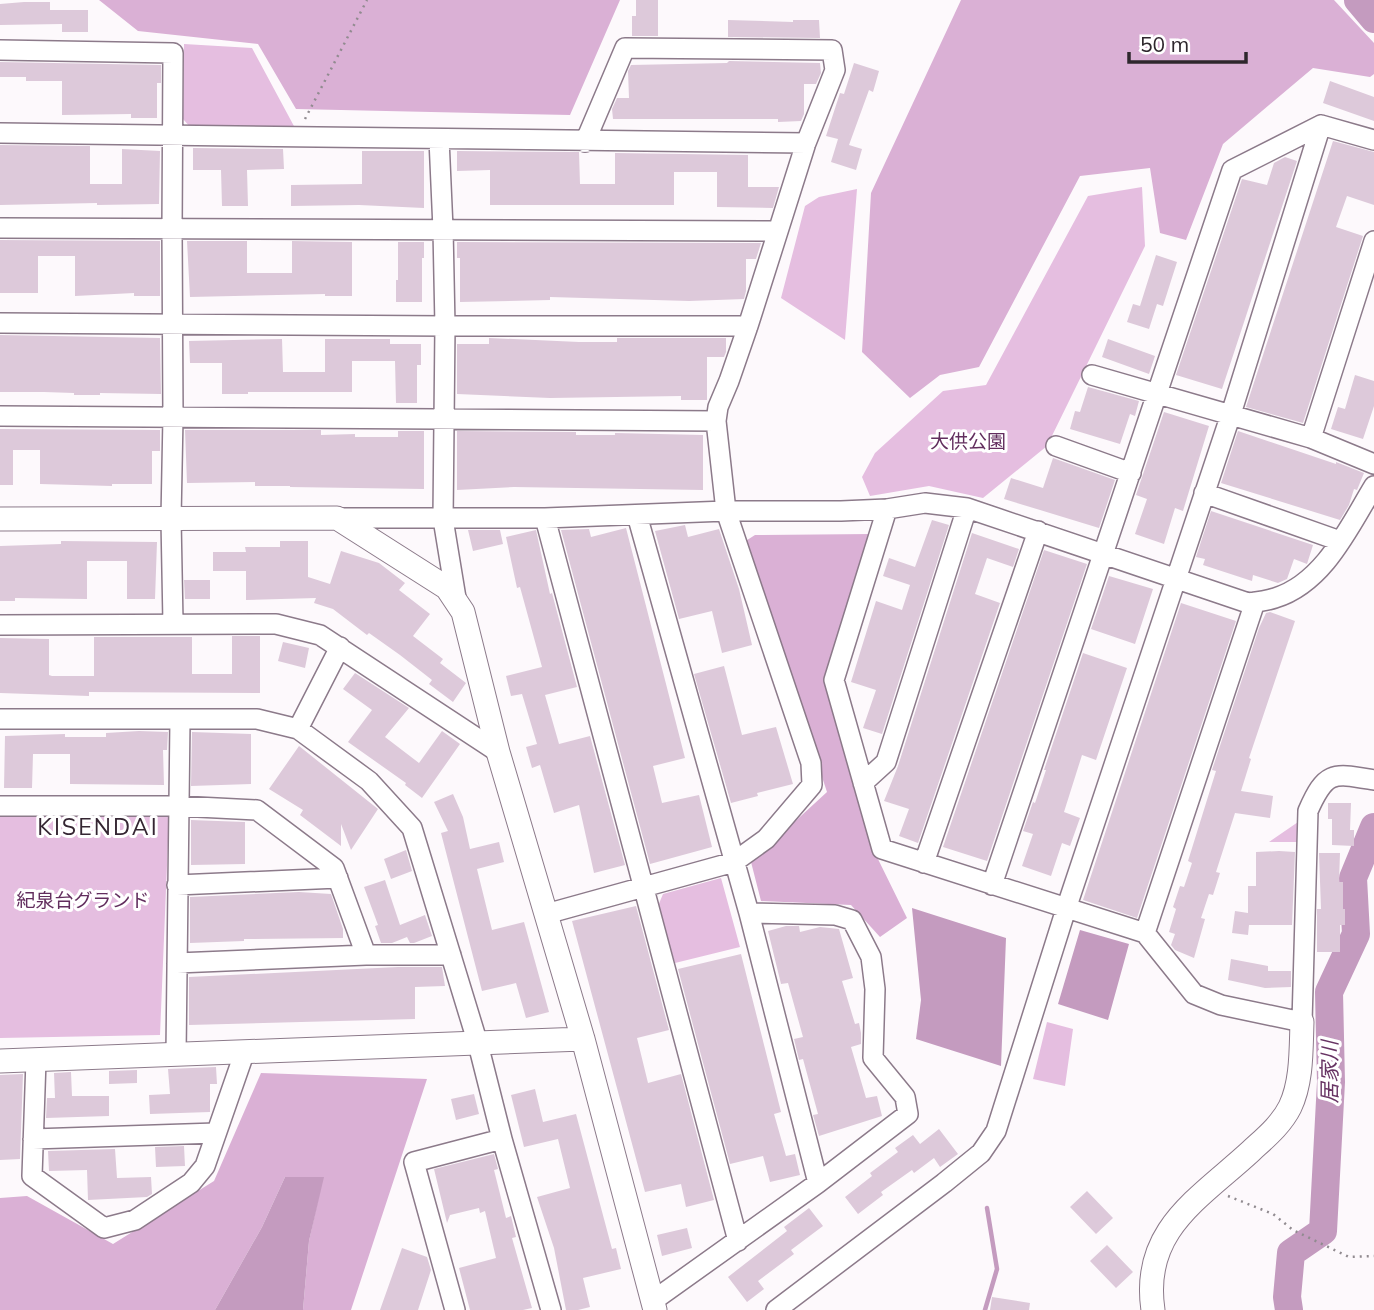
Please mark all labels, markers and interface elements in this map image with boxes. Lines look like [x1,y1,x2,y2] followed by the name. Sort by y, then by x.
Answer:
[1129,21,1246,65] scale bar
[1140,31,1189,57] text: 50 m
[930,429,1006,453] park label: 大供公園
[37,812,159,841] district label: KISENDAI
[16,888,150,912] park label: 紀泉台グランド
[1316,1039,1342,1104] water label: 居家川

